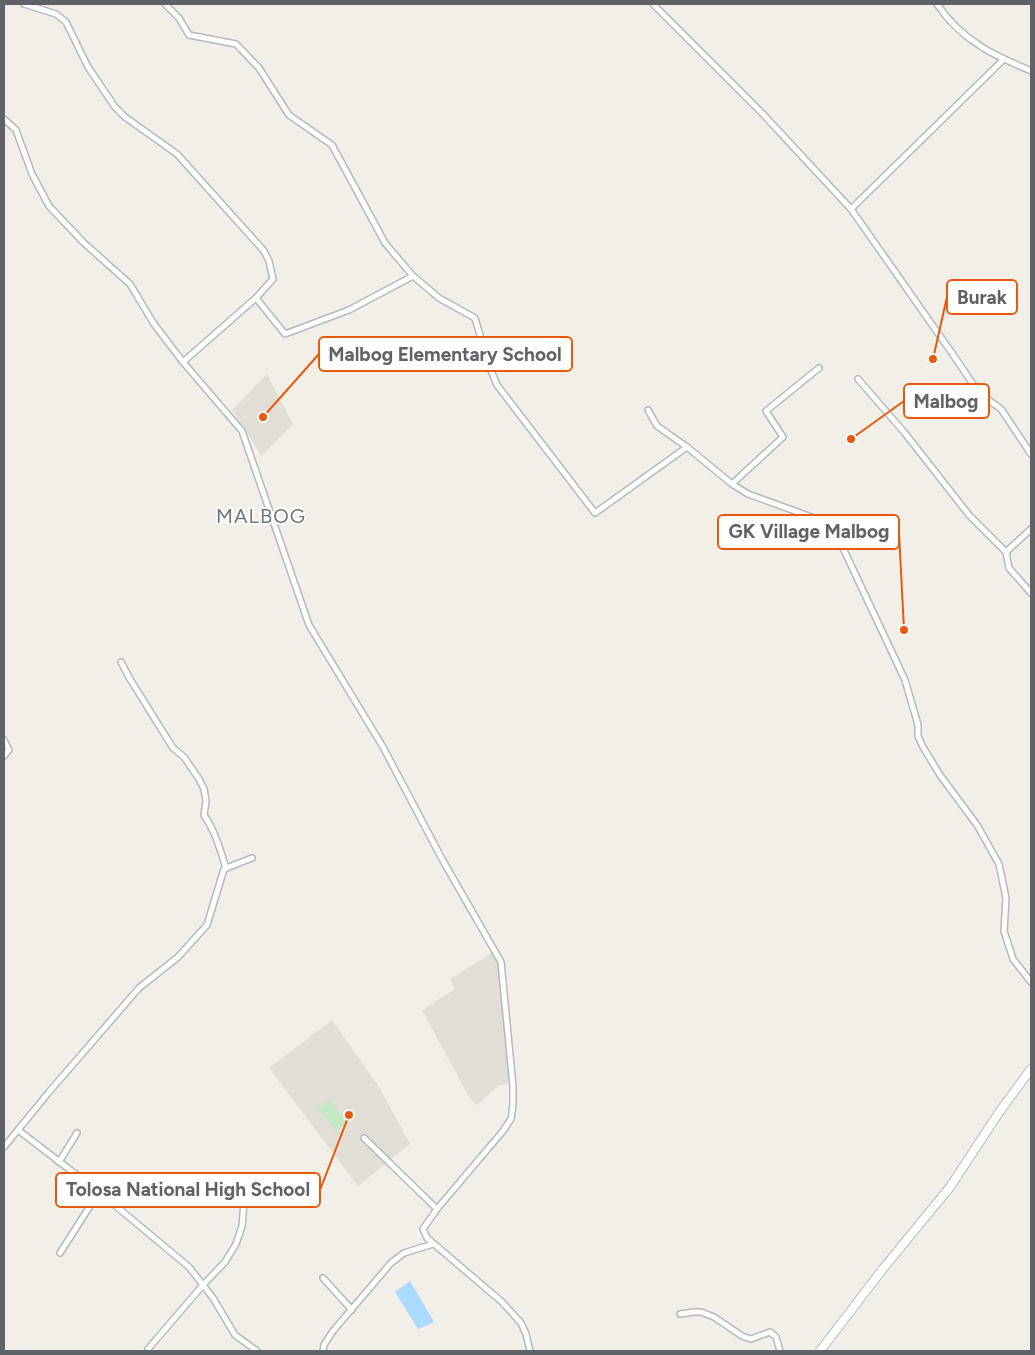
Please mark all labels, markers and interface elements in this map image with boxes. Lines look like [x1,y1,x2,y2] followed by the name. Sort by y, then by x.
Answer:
[947,280,1017,314] callout: Burak
[957,286,1008,309] text: Burak
[319,337,572,371] callout: Malbog Elementary School
[328,343,562,366] text: Malbog Elementary School
[904,384,989,418] callout: Malbog
[914,390,978,413] text: Malbog
[216,504,306,528] district label: MALBOG
[718,515,899,549] callout: GK Village Malbog
[729,520,889,543] text: GK Village Malbog
[56,1173,320,1207] callout: Tolosa National High School
[66,1178,310,1201] text: Tolosa National High School

